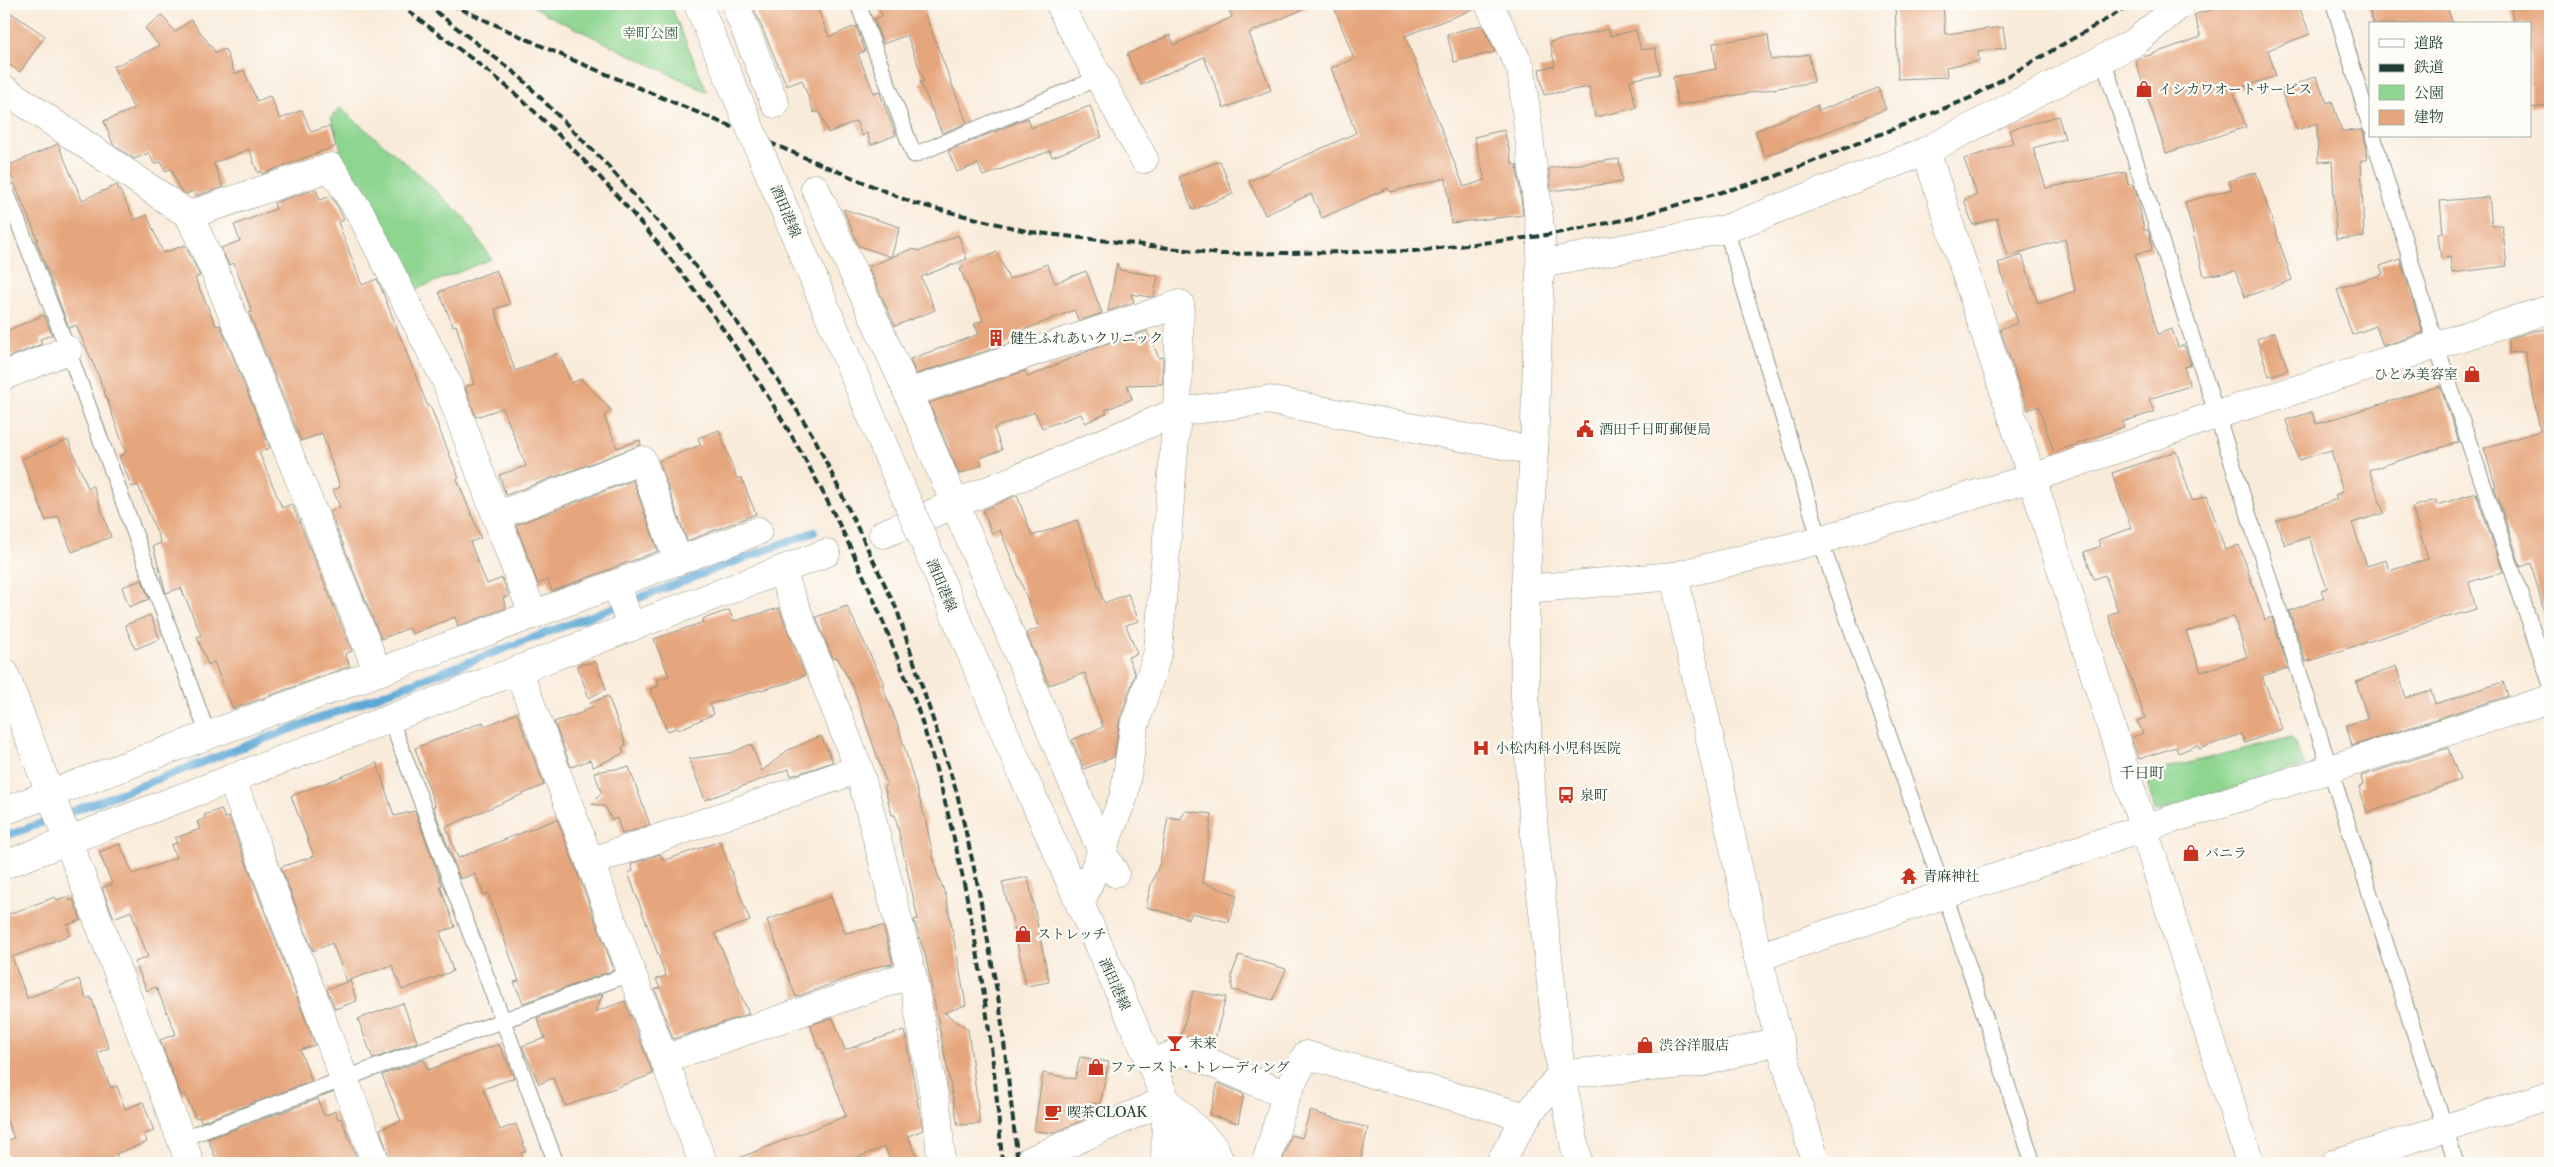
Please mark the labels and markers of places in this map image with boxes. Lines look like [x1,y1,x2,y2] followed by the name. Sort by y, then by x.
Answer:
[2134,79,2154,99] shop icon: イシカワオートサービス
[2158,80,2312,98] place label: イシカワオートサービス
[986,328,1006,348] building icon: 健生ふれあいクリニック
[1010,329,1163,347] place label: 健生ふれあいクリニック
[2462,364,2482,384] shop icon: ひとみ美容室
[2374,365,2458,383] place label: ひとみ美容室
[1575,419,1595,439] public building icon: 酒田千日町郵便局
[1599,420,1711,438] place label: 酒田千日町郵便局
[1471,738,1491,758] hospital icon: 小松内科小児科医院
[1495,739,1621,757] place label: 小松内科小児科医院
[1556,785,1576,805] bus stop icon: 泉町
[1580,786,1608,804] place label: 泉町
[2181,843,2201,863] shop icon: バニラ
[2205,844,2247,862] place label: バニラ
[1899,866,1919,886] temple icon: 青麻神社
[1923,867,1979,885] place label: 青麻神社
[1013,924,1033,944] shop icon: ストレッチ
[1037,925,1107,943] place label: ストレッチ
[1165,1033,1185,1053] bar icon: 未来
[1189,1034,1217,1052] place label: 未来
[1635,1035,1655,1055] shop icon: 渋谷洋服店
[1659,1036,1729,1054] place label: 渋谷洋服店
[1086,1057,1106,1077] shop icon: ファースト・トレーディング
[1110,1058,1290,1076] place label: ファースト・トレーディング
[1043,1102,1063,1122] cafe icon: 喫茶CLOAK
[1067,1103,1149,1121] place label: 喫茶CLOAK

